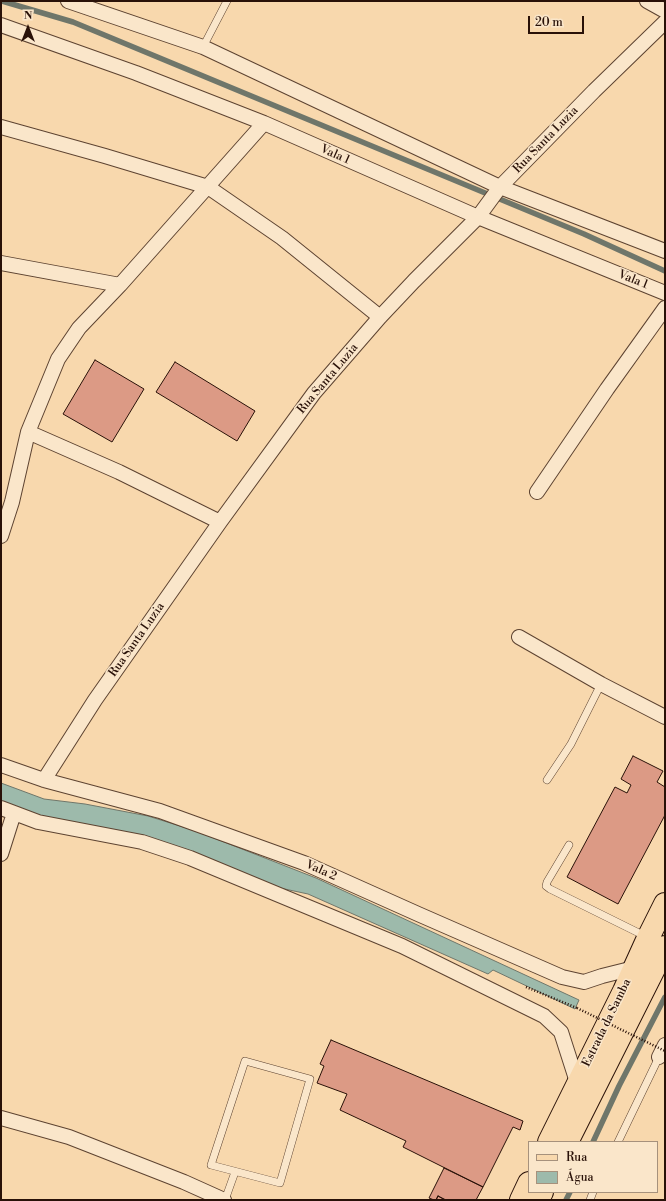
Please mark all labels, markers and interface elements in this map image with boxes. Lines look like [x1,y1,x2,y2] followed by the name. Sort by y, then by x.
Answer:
[8,8,48,48] north arrow
[530,8,586,34] scale bar
[24,9,32,23] text: N
[535,15,563,30] text: 20 m
[510,104,582,176] street label: Rua Santa Luzia
[318,142,352,168] street label: Vala 1
[616,268,650,292] street label: Vala 1
[294,341,362,417] street label: Rua Santa Luzia
[106,600,168,680] street label: Rua Santa Luzia
[303,858,339,884] street label: Vala 2
[579,977,635,1069] street label: Estrada da Samba
[528,1141,658,1193] legend
[566,1150,587,1165] text: Rua
[566,1170,594,1185] text: Água

